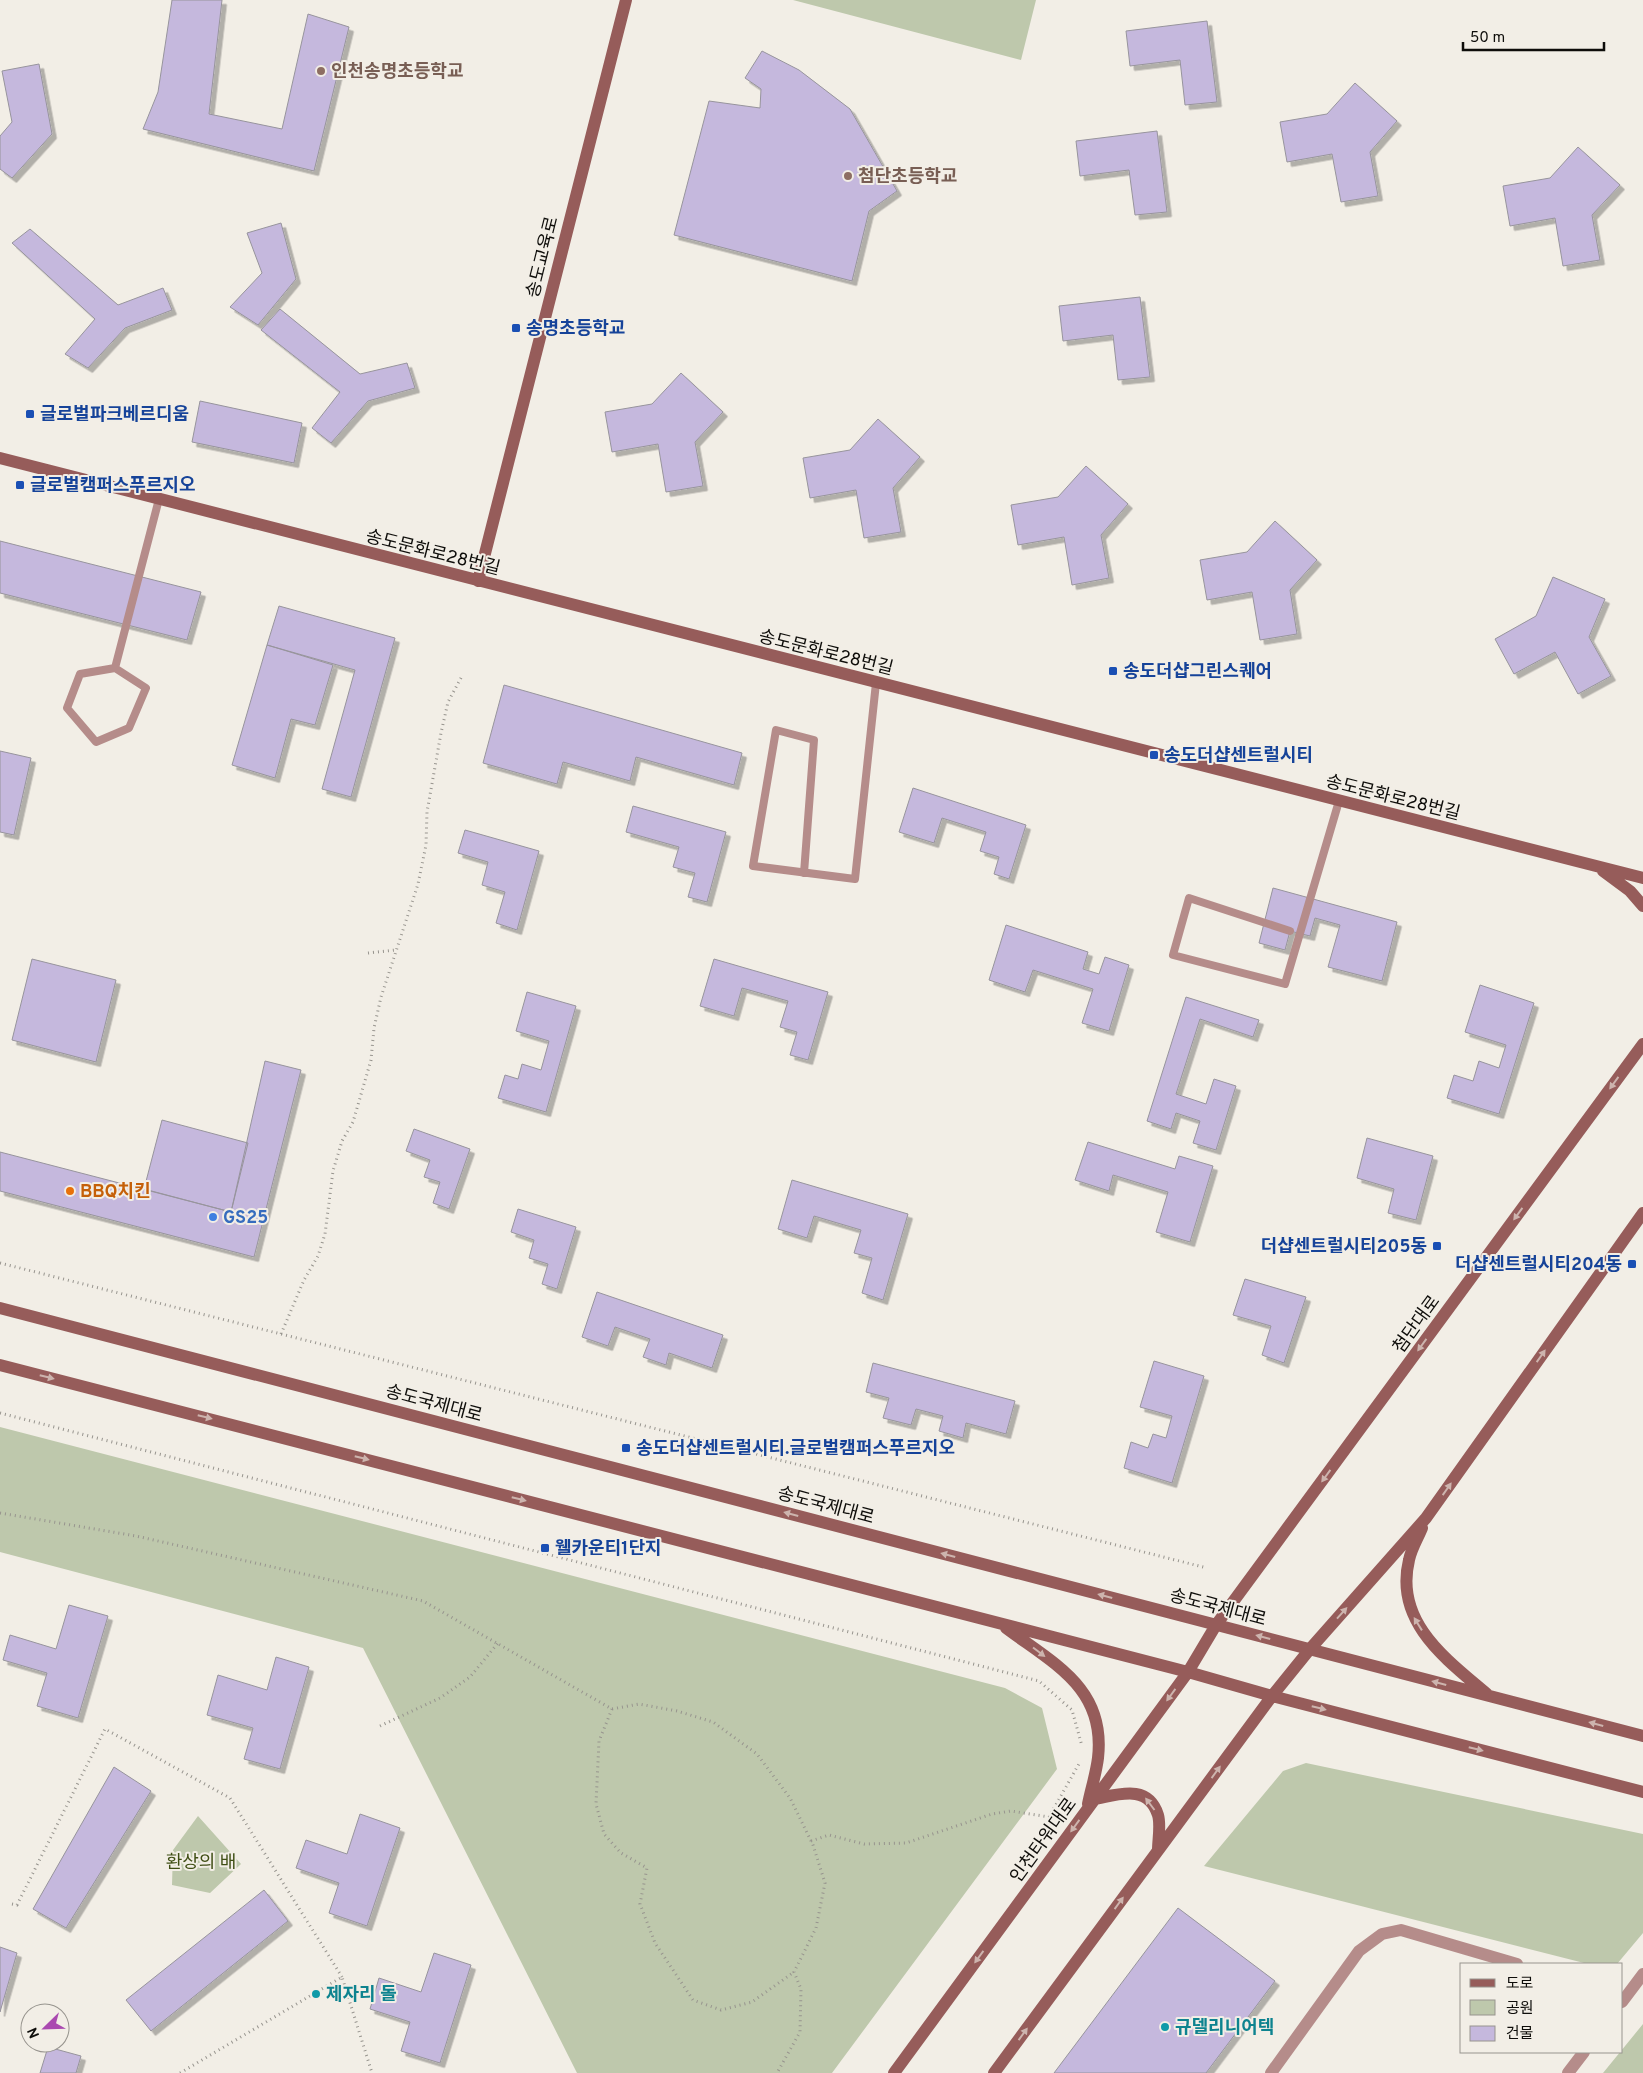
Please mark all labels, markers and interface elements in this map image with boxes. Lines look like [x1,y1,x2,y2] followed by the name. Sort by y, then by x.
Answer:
[1463,20,1604,52] scale bar
[1470,29,1505,48] text: 50 m
[331,61,463,84] place label: 인천송명초등학교
[315,65,327,77] marker: 인천송명초등학교
[858,166,957,189] place label: 첨단초등학교
[842,170,854,182] marker: 첨단초등학교
[522,214,565,300] street label: 송도교육로
[526,318,625,341] place label: 송명초등학교
[510,322,522,334] marker: 송명초등학교
[40,404,189,427] place label: 글로벌파크베르디움
[24,408,36,420] marker: 글로벌파크베르디움
[30,475,196,498] place label: 글로벌캠퍼스푸르지오
[14,479,26,491] marker: 글로벌캠퍼스푸르지오
[363,526,502,581] street label: 송도문화로28번길
[756,626,895,681] street label: 송도문화로28번길
[1123,661,1272,684] place label: 송도더샵그린스퀘어
[1107,665,1119,677] marker: 송도더샵그린스퀘어
[1164,745,1313,768] place label: 송도더샵센트럴시티
[1148,749,1160,761] marker: 송도더샵센트럴시티
[1323,771,1462,826] street label: 송도문화로28번길
[1609,1076,1619,1090] one-way arrow
[80,1181,151,1204] place label: BBQ치킨
[64,1185,76,1197] marker: BBQ치킨
[223,1207,268,1230] place label: GS25
[1513,1207,1523,1221] one-way arrow
[207,1211,219,1223] marker: GS25
[1261,1236,1427,1259] place label: 더샵센트럴시티205동
[1431,1240,1443,1252] marker: 더샵센트럴시티205동
[1455,1254,1622,1277] place label: 더샵센트럴시티204동
[1626,1258,1638,1270] marker: 더샵센트럴시티204동
[1388,1291,1446,1358] street label: 첨단대로
[1417,1338,1427,1352] one-way arrow
[1536,1349,1546,1363] one-way arrow
[40,1373,55,1381] one-way arrow
[383,1380,485,1428] street label: 송도국제대로
[197,1414,212,1422] one-way arrow
[636,1438,955,1461] place label: 송도더샵센트럴시티.글로벌캠퍼스푸르지오
[620,1442,632,1454] marker: 송도더샵센트럴시티.글로벌캠퍼스푸르지오
[354,1454,369,1462] one-way arrow
[1320,1469,1331,1482] one-way arrow
[775,1482,877,1530] street label: 송도국제대로
[1442,1482,1452,1495] one-way arrow
[512,1495,527,1503] one-way arrow
[783,1510,798,1518] one-way arrow
[555,1538,662,1561] place label: 웰카운티1단지
[539,1542,551,1554] marker: 웰카운티1단지
[941,1551,956,1559] one-way arrow
[1167,1584,1269,1632] street label: 송도국제대로
[1098,1592,1113,1600] one-way arrow
[1336,1607,1348,1619] one-way arrow
[1413,1618,1423,1631] one-way arrow
[1255,1633,1270,1641] one-way arrow
[1032,1647,1045,1658] one-way arrow
[1431,1679,1446,1687] one-way arrow
[1166,1688,1176,1702] one-way arrow
[1312,1704,1327,1712] one-way arrow
[1588,1720,1603,1728] one-way arrow
[1469,1745,1484,1753] one-way arrow
[1211,1765,1221,1779] one-way arrow
[1006,1794,1083,1888] street label: 인천타워대로
[1145,1797,1155,1811] one-way arrow
[1070,1819,1080,1833] one-way arrow
[166,1852,236,1875] park label: 환상의 배
[1114,1897,1125,1910] one-way arrow
[973,1950,984,1963] one-way arrow
[1460,1963,1623,2053] legend
[1506,1975,1534,1994] text: 도로
[326,1984,397,2007] place label: 제자리 돌
[310,1988,322,2000] marker: 제자리 돌
[1506,2000,1534,2019] text: 공원
[20,2003,70,2053] north arrow
[1175,2017,1274,2040] place label: 규델리니어텍
[1159,2021,1171,2033] marker: 규델리니어텍
[25,2025,44,2040] text: N
[1506,2025,1534,2044] text: 건물
[1018,2027,1028,2041] one-way arrow

